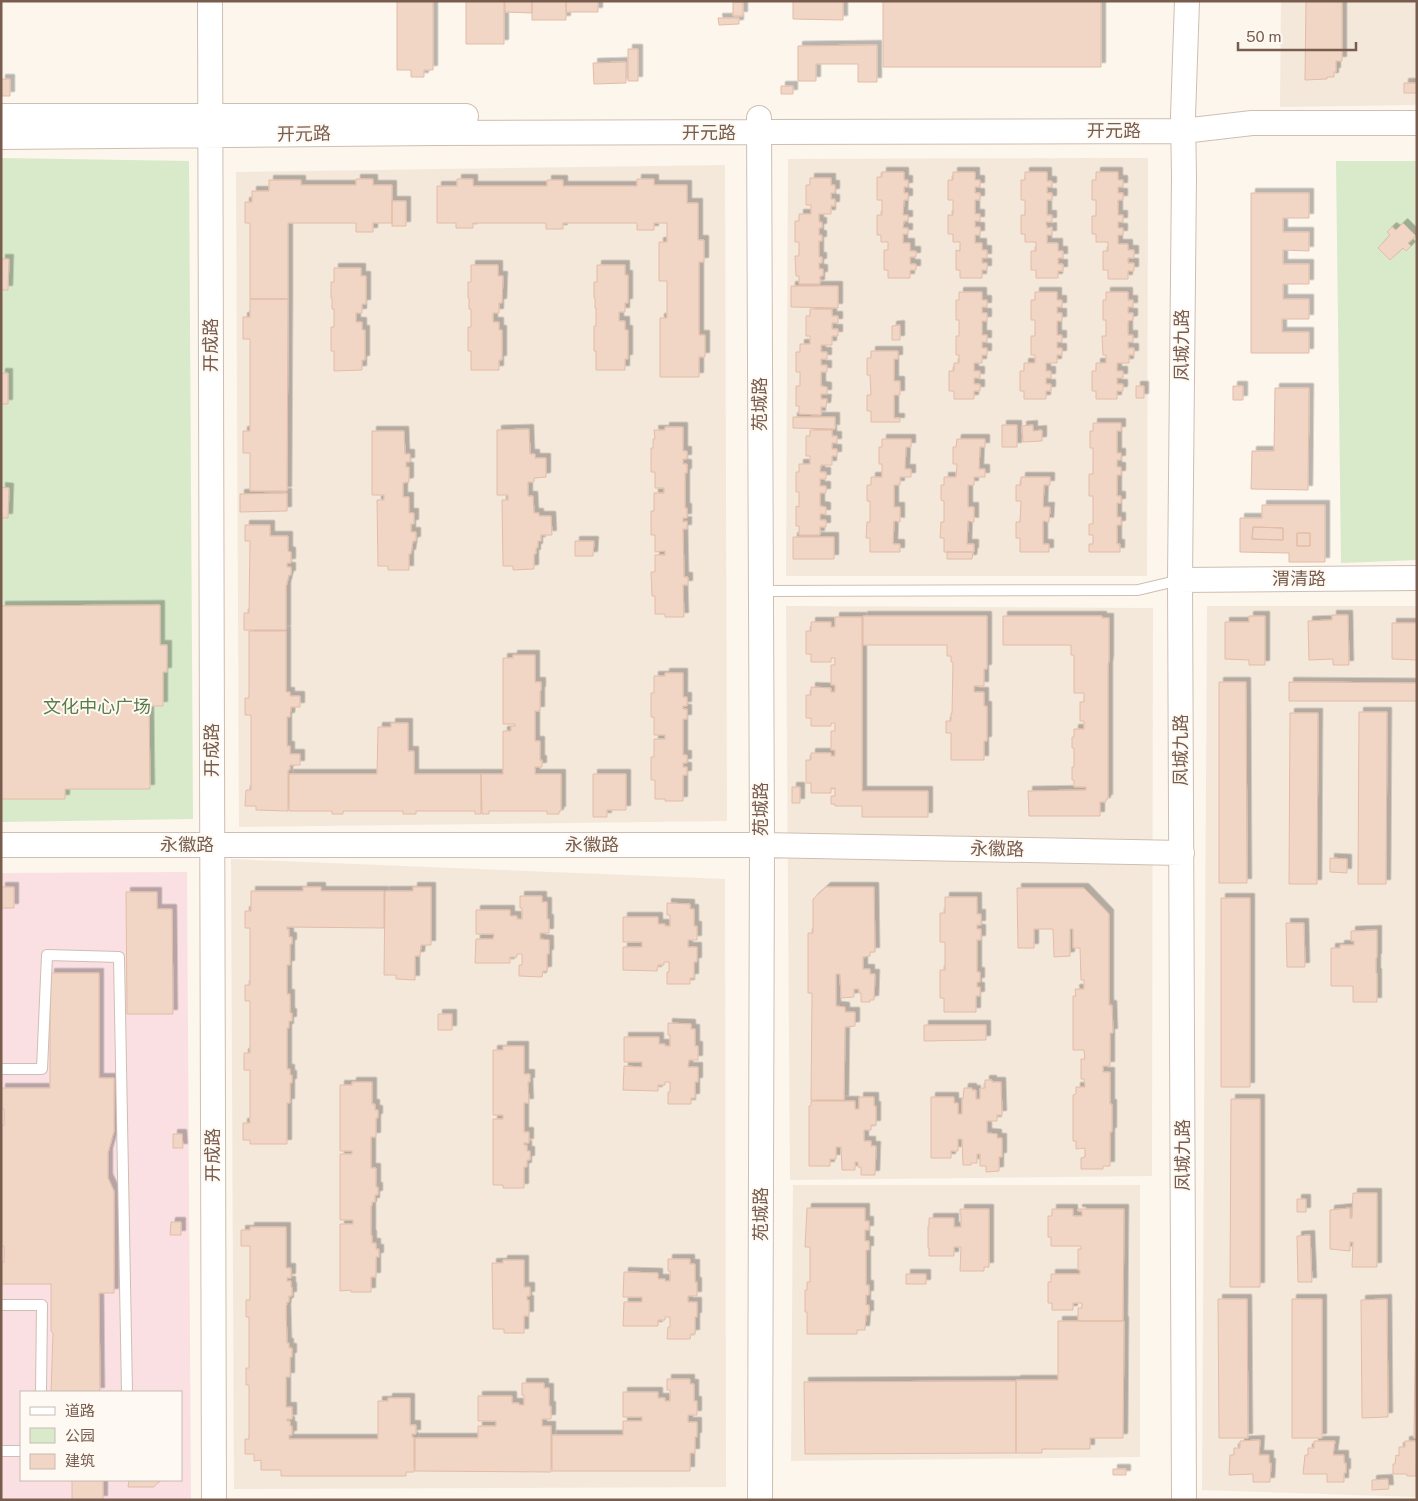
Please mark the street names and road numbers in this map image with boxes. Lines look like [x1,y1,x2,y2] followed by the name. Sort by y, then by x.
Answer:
[1087,120,1141,141] street label: 开元路
[682,122,736,143] street label: 开元路
[277,123,331,144] street label: 开元路
[1171,309,1192,381] street label: 凤城九路
[200,318,221,372] street label: 开成路
[749,377,770,431] street label: 苑城路
[1272,568,1326,589] street label: 渭清路
[1170,714,1191,786] street label: 凤城九路
[201,723,222,777] street label: 开成路
[750,782,771,836] street label: 苑城路
[160,834,214,855] street label: 永徽路
[565,834,619,855] street label: 永徽路
[970,838,1024,859] street label: 永徽路
[1172,1119,1193,1191] street label: 凤城九路
[202,1128,223,1182] street label: 开成路
[750,1187,771,1241] street label: 苑城路

